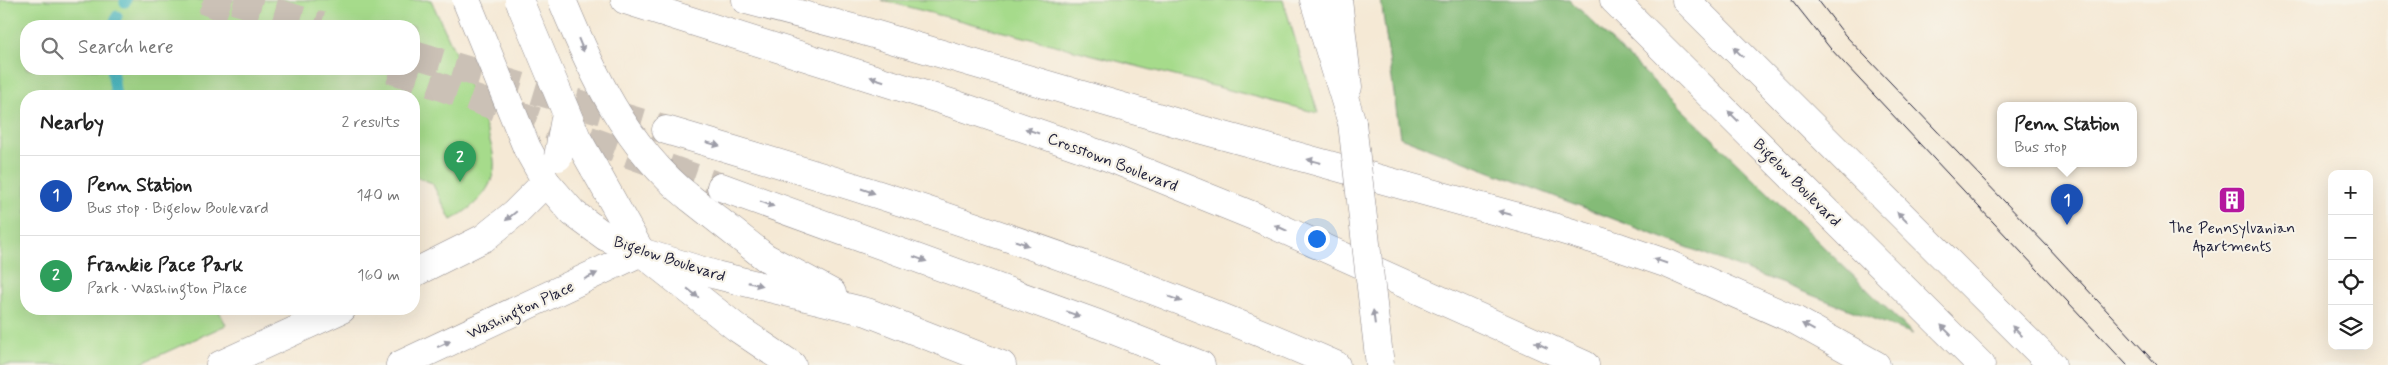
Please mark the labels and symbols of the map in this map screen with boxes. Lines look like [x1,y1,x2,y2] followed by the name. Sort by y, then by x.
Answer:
[577,38,585,52] one-way arrow
[1732,46,1744,58] one-way arrow
[870,75,885,83] one-way arrow
[1727,110,1739,122] one-way arrow
[1024,127,1039,134] one-way arrow
[1044,128,1181,197] street label: Crosstown Boulevard
[1748,134,1846,232] street label: Bigelow Boulevard
[706,140,721,148] one-way arrow
[444,141,476,182] pin: 2
[1307,157,1322,165] one-way arrow
[2051,184,2083,225] pin: 1
[2217,185,2247,215] building icon: The Pennsylvanian Apartments
[861,188,876,196] one-way arrow
[760,200,775,208] one-way arrow
[1497,209,1512,217] one-way arrow
[505,210,517,221] one-way arrow
[1896,211,1908,223] one-way arrow
[2169,218,2295,258] place label: The Pennsylvanian Apartments
[1274,224,1288,232] one-way arrow
[1304,226,1330,252] your location
[611,231,728,288] street label: Bigelow Boulevard
[1015,240,1030,247] one-way arrow
[913,255,928,263] one-way arrow
[1652,257,1667,265] one-way arrow
[584,271,598,279] one-way arrow
[464,276,578,345] street label: Washington Place
[747,280,762,288] one-way arrow
[686,288,700,298] one-way arrow
[1168,295,1183,303] one-way arrow
[1370,308,1378,324] one-way arrow
[1065,311,1080,318] one-way arrow
[1801,323,1816,331] one-way arrow
[1940,325,1952,337] one-way arrow
[2011,325,2023,337] one-way arrow
[437,340,451,348] one-way arrow
[1534,340,1548,348] one-way arrow

